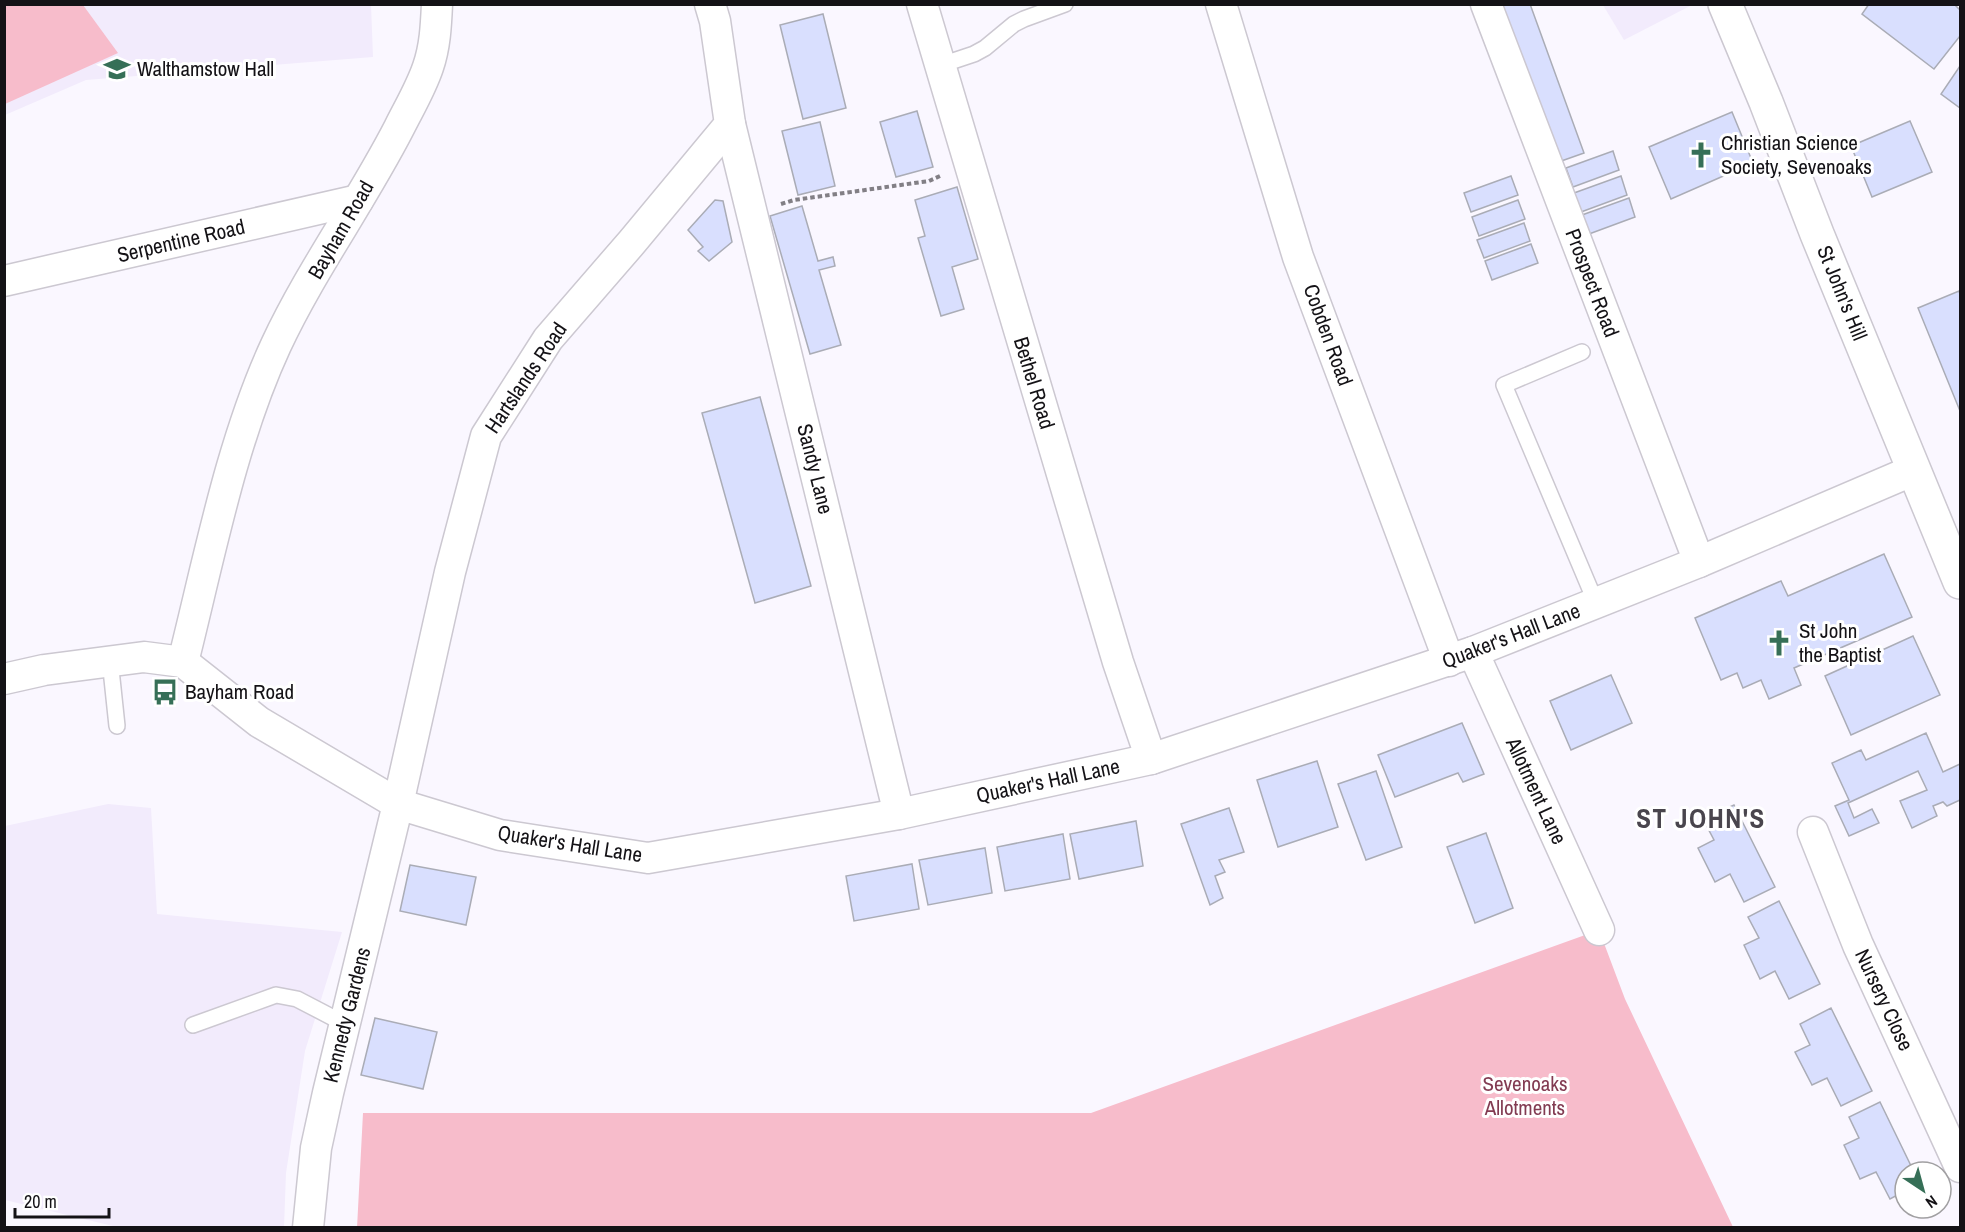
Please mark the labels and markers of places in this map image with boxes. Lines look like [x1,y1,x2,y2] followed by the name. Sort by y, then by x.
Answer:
[102,54,132,84] school or university icon: Walthamstow Hall
[137,54,274,83] place label: Walthamstow Hall
[1721,128,1872,181] place label: Christian Science Society, Sevenoaks
[1686,140,1716,170] church icon: Christian Science Society, Sevenoaks
[1799,616,1882,669] place label: St John the Baptist
[1764,628,1794,658] church icon: St John the Baptist
[150,677,180,707] bus stop icon: Bayham Road
[185,677,294,706] place label: Bayham Road

